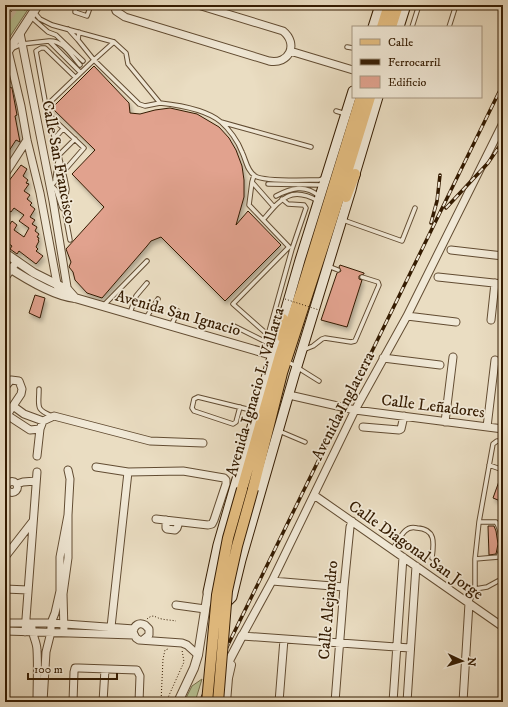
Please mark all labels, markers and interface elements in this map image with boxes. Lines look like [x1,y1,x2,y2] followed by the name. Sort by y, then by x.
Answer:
[352,26,482,98] legend
[388,35,413,50] text: Calle
[388,55,441,70] text: Ferrocarril
[388,75,427,90] text: Edificio
[37,99,81,226] street label: Calle San Francisco
[113,286,243,341] street label: Avenida San Ignacio
[221,305,289,479] street label: Avenida Ignacio L. Vallarta
[307,348,379,464] street label: Avenida Inglaterra
[380,390,486,422] street label: Calle Leñadores
[345,496,488,604] street label: Calle Diagonal San Jorge
[314,559,342,660] street label: Calle Alejandro
[442,641,482,681] north arrow
[28,655,117,681] scale bar
[464,657,478,667] text: N
[34,662,63,677] text: 100 m

